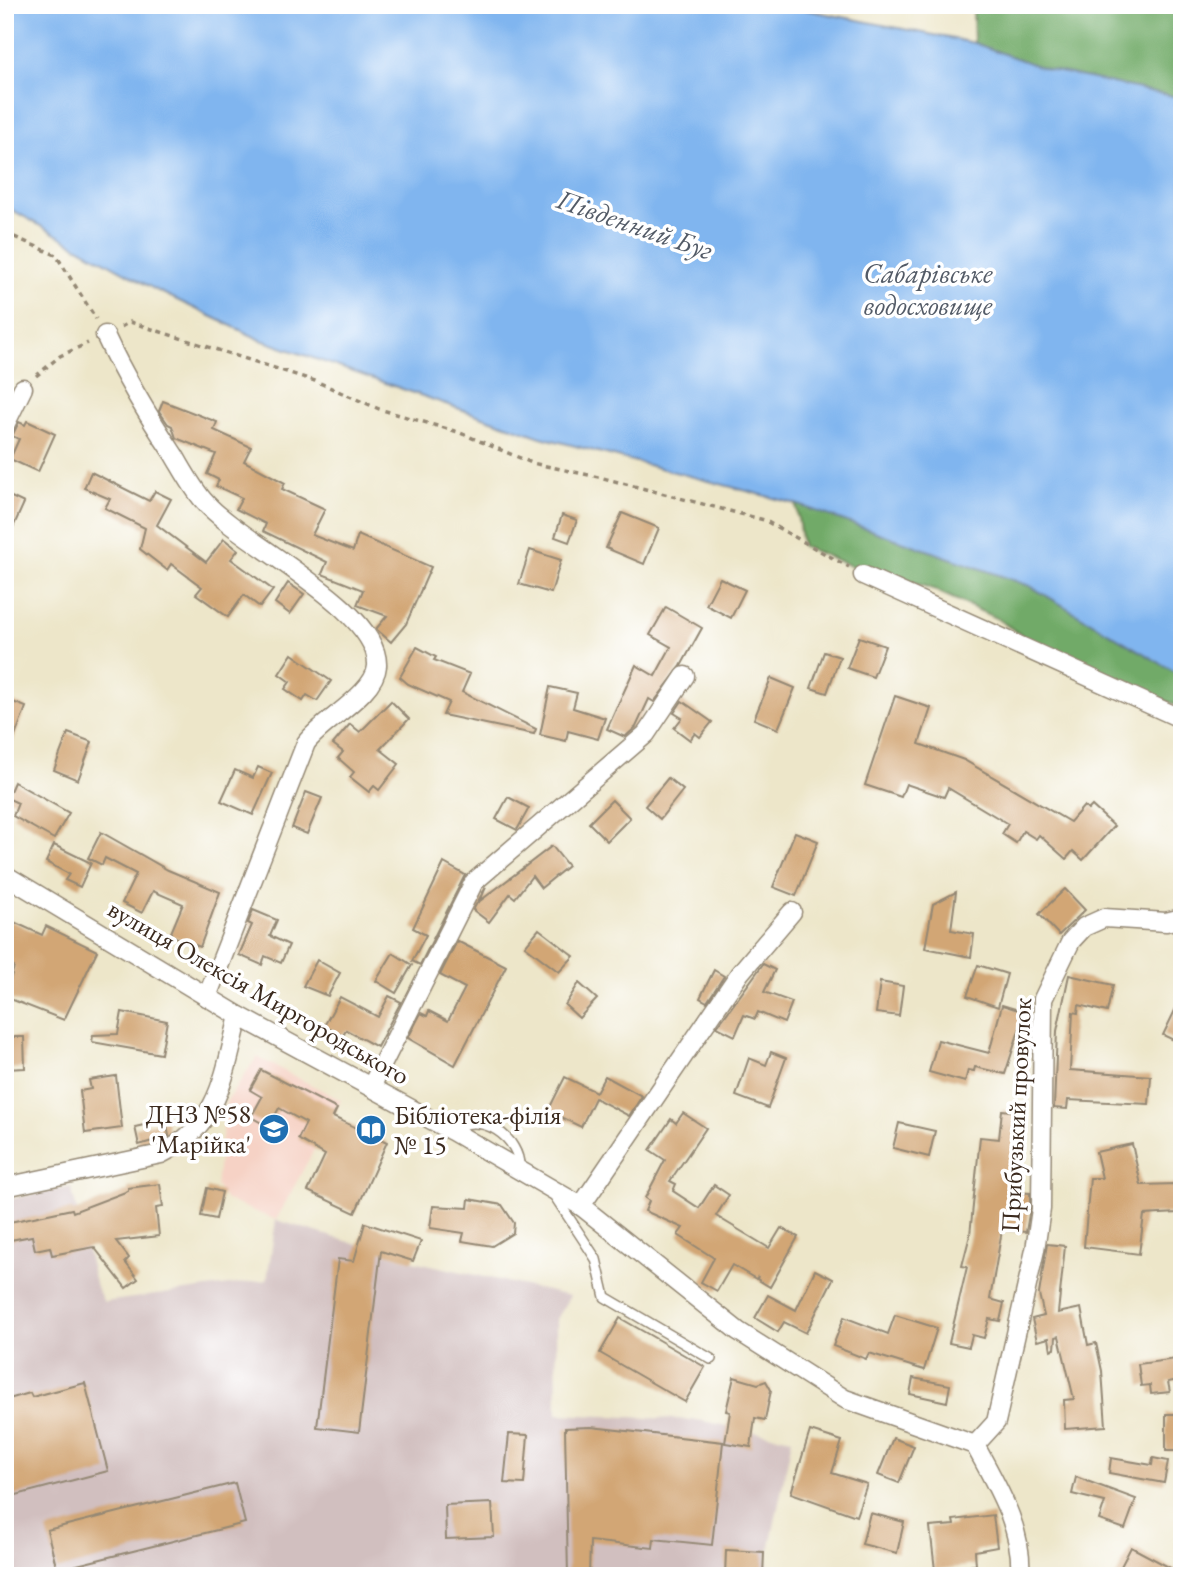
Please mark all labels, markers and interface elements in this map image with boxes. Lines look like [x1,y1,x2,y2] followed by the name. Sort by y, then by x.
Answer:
[551,180,718,267] water label: Південний Буг
[863,255,993,323] water label: Сабарівське водосховище
[102,892,416,1092] street label: вулиця Олексія Миргородського
[993,996,1039,1233] street label: Прибузький провулок
[146,1097,251,1161] place label: ДНЗ №58 'Марійка'
[394,1098,561,1162] place label: Бібліотека-філія № 15
[257,1112,291,1146] school or university icon: ДНЗ №58 'Марійка'
[354,1113,388,1147] library icon: Бібліотека-філія № 15

